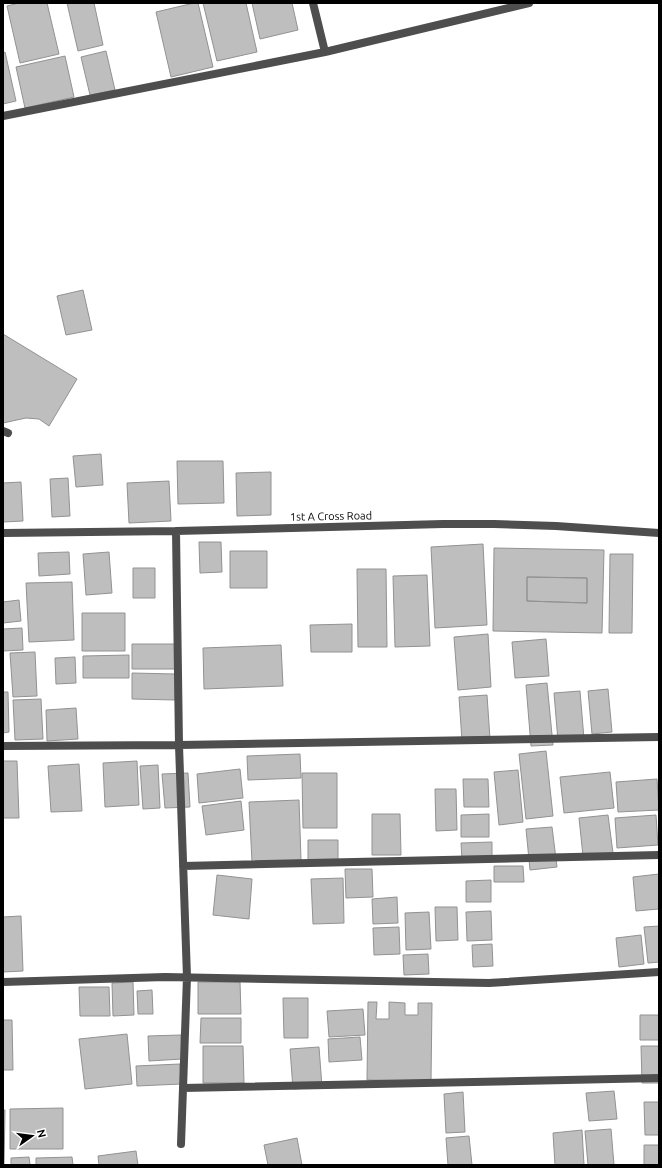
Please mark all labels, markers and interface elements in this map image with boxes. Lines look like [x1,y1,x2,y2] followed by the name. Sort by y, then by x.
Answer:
[290,509,372,523] street label: 1st A Cross Road
[12,1116,52,1156] north arrow
[35,1128,49,1139] text: N

